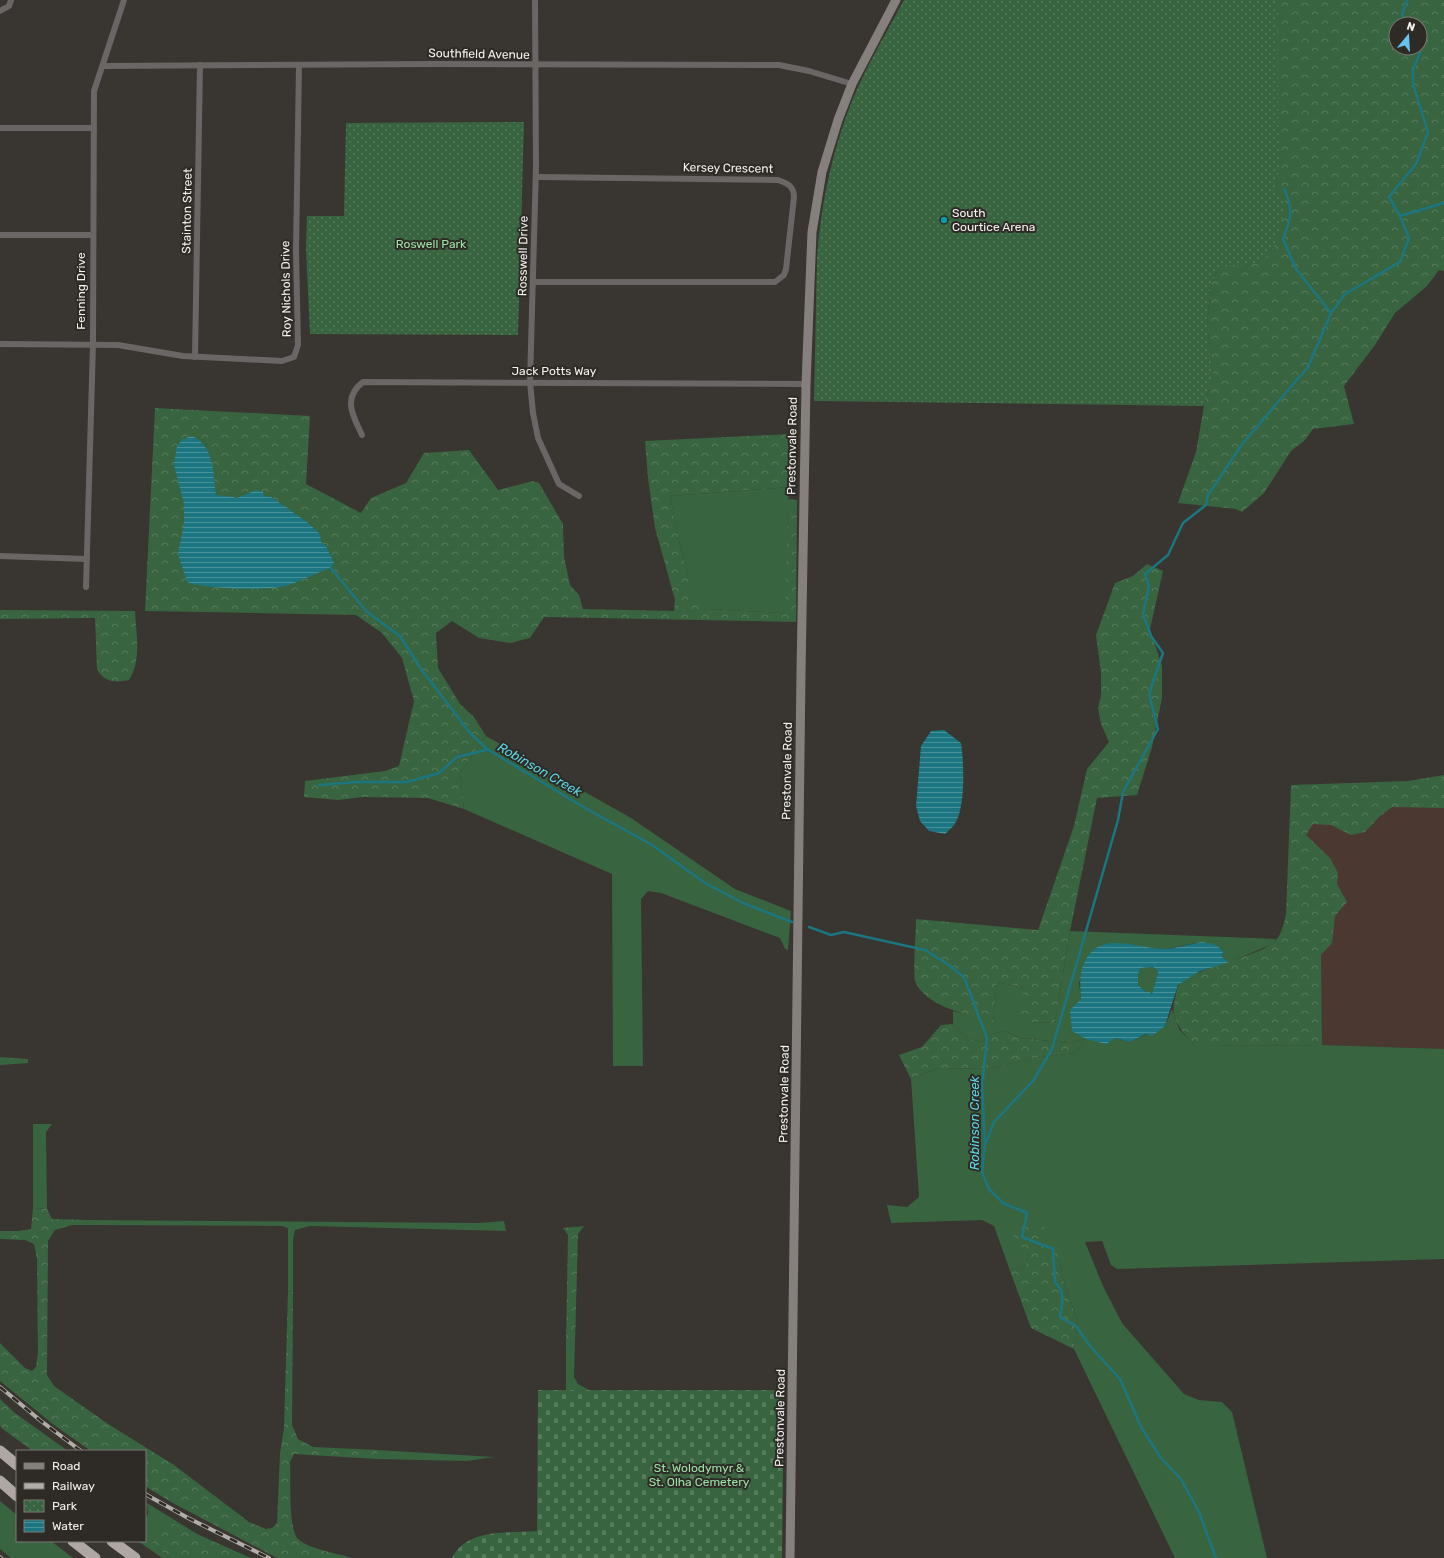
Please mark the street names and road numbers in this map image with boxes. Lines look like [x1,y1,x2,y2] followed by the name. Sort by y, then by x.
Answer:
[428,46,530,62] street label: Southfield Avenue
[683,160,774,176] street label: Kersey Crescent
[179,168,195,254] street label: Stainton Street
[515,215,531,296] street label: Rosswell Drive
[278,240,294,337] street label: Roy Nichols Drive
[74,252,88,330] street label: Fenning Drive
[512,364,597,378] street label: Jack Potts Way
[784,397,800,495] street label: Prestonvale Road
[779,722,795,820] street label: Prestonvale Road
[776,1045,792,1143] street label: Prestonvale Road
[772,1369,788,1467] street label: Prestonvale Road

